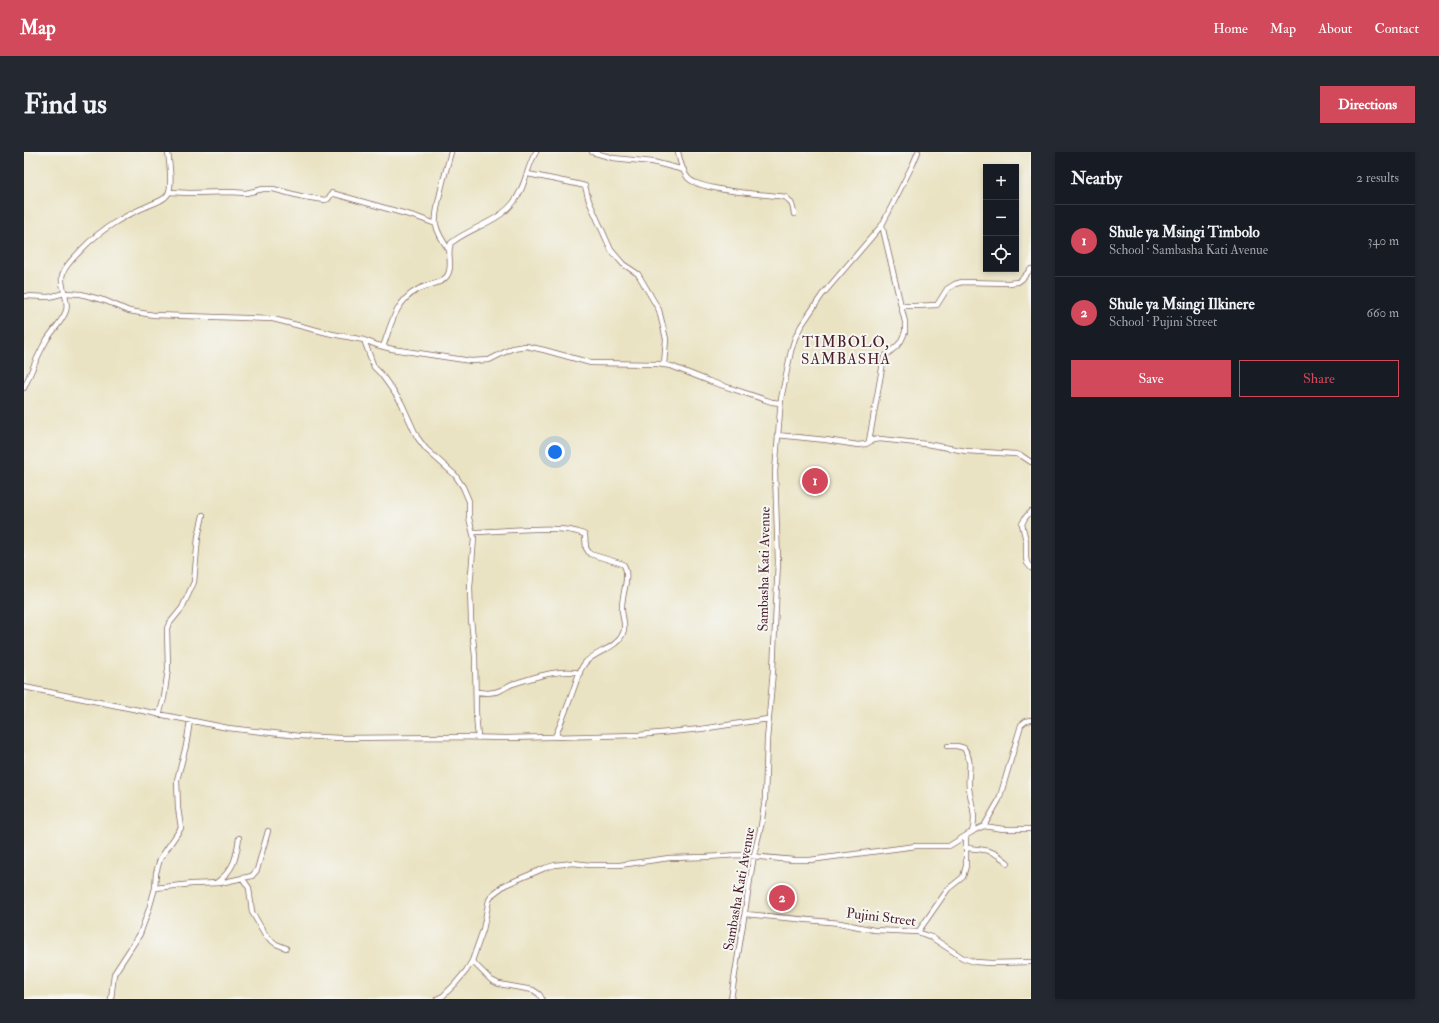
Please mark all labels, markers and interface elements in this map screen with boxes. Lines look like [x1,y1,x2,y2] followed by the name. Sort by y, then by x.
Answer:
[20,16,56,40] text: Map
[1213,20,1248,37] text: Home
[1270,20,1296,37] text: Map
[1318,20,1352,37] text: About
[1374,20,1419,37] text: Contact
[1320,86,1415,123] button: Directions
[24,87,107,122] text: Find us
[983,164,1019,272] map controls
[983,164,1019,200] button: +
[1071,168,1122,189] text: Nearby
[1356,170,1399,186] text: 2 results
[983,200,1019,236] button: −
[1109,223,1260,242] text: Shule ya Msingi Timbolo
[1082,233,1086,249] text: 1
[1368,233,1399,249] text: 340 m
[983,236,1019,272] button: locate
[1109,242,1268,258] text: School · Sambasha Kati Avenue
[1109,295,1255,314] text: Shule ya Msingi Ilkinere
[1081,305,1087,321] text: 2
[1366,305,1399,321] text: 660 m
[1109,314,1217,330] text: School · Pujini Street
[801,333,891,369] district label: TIMBOLO, SAMBASHA
[1071,360,1231,397] button: Save
[1239,360,1399,397] button: Share
[545,442,565,462] your location
[802,466,828,496] pin: 1
[754,506,774,632] street label: Sambasha Kati Avenue
[720,826,758,952] street label: Sambasha Kati Avenue
[769,883,795,913] pin: 2
[845,904,917,930] street label: Pujini Street

